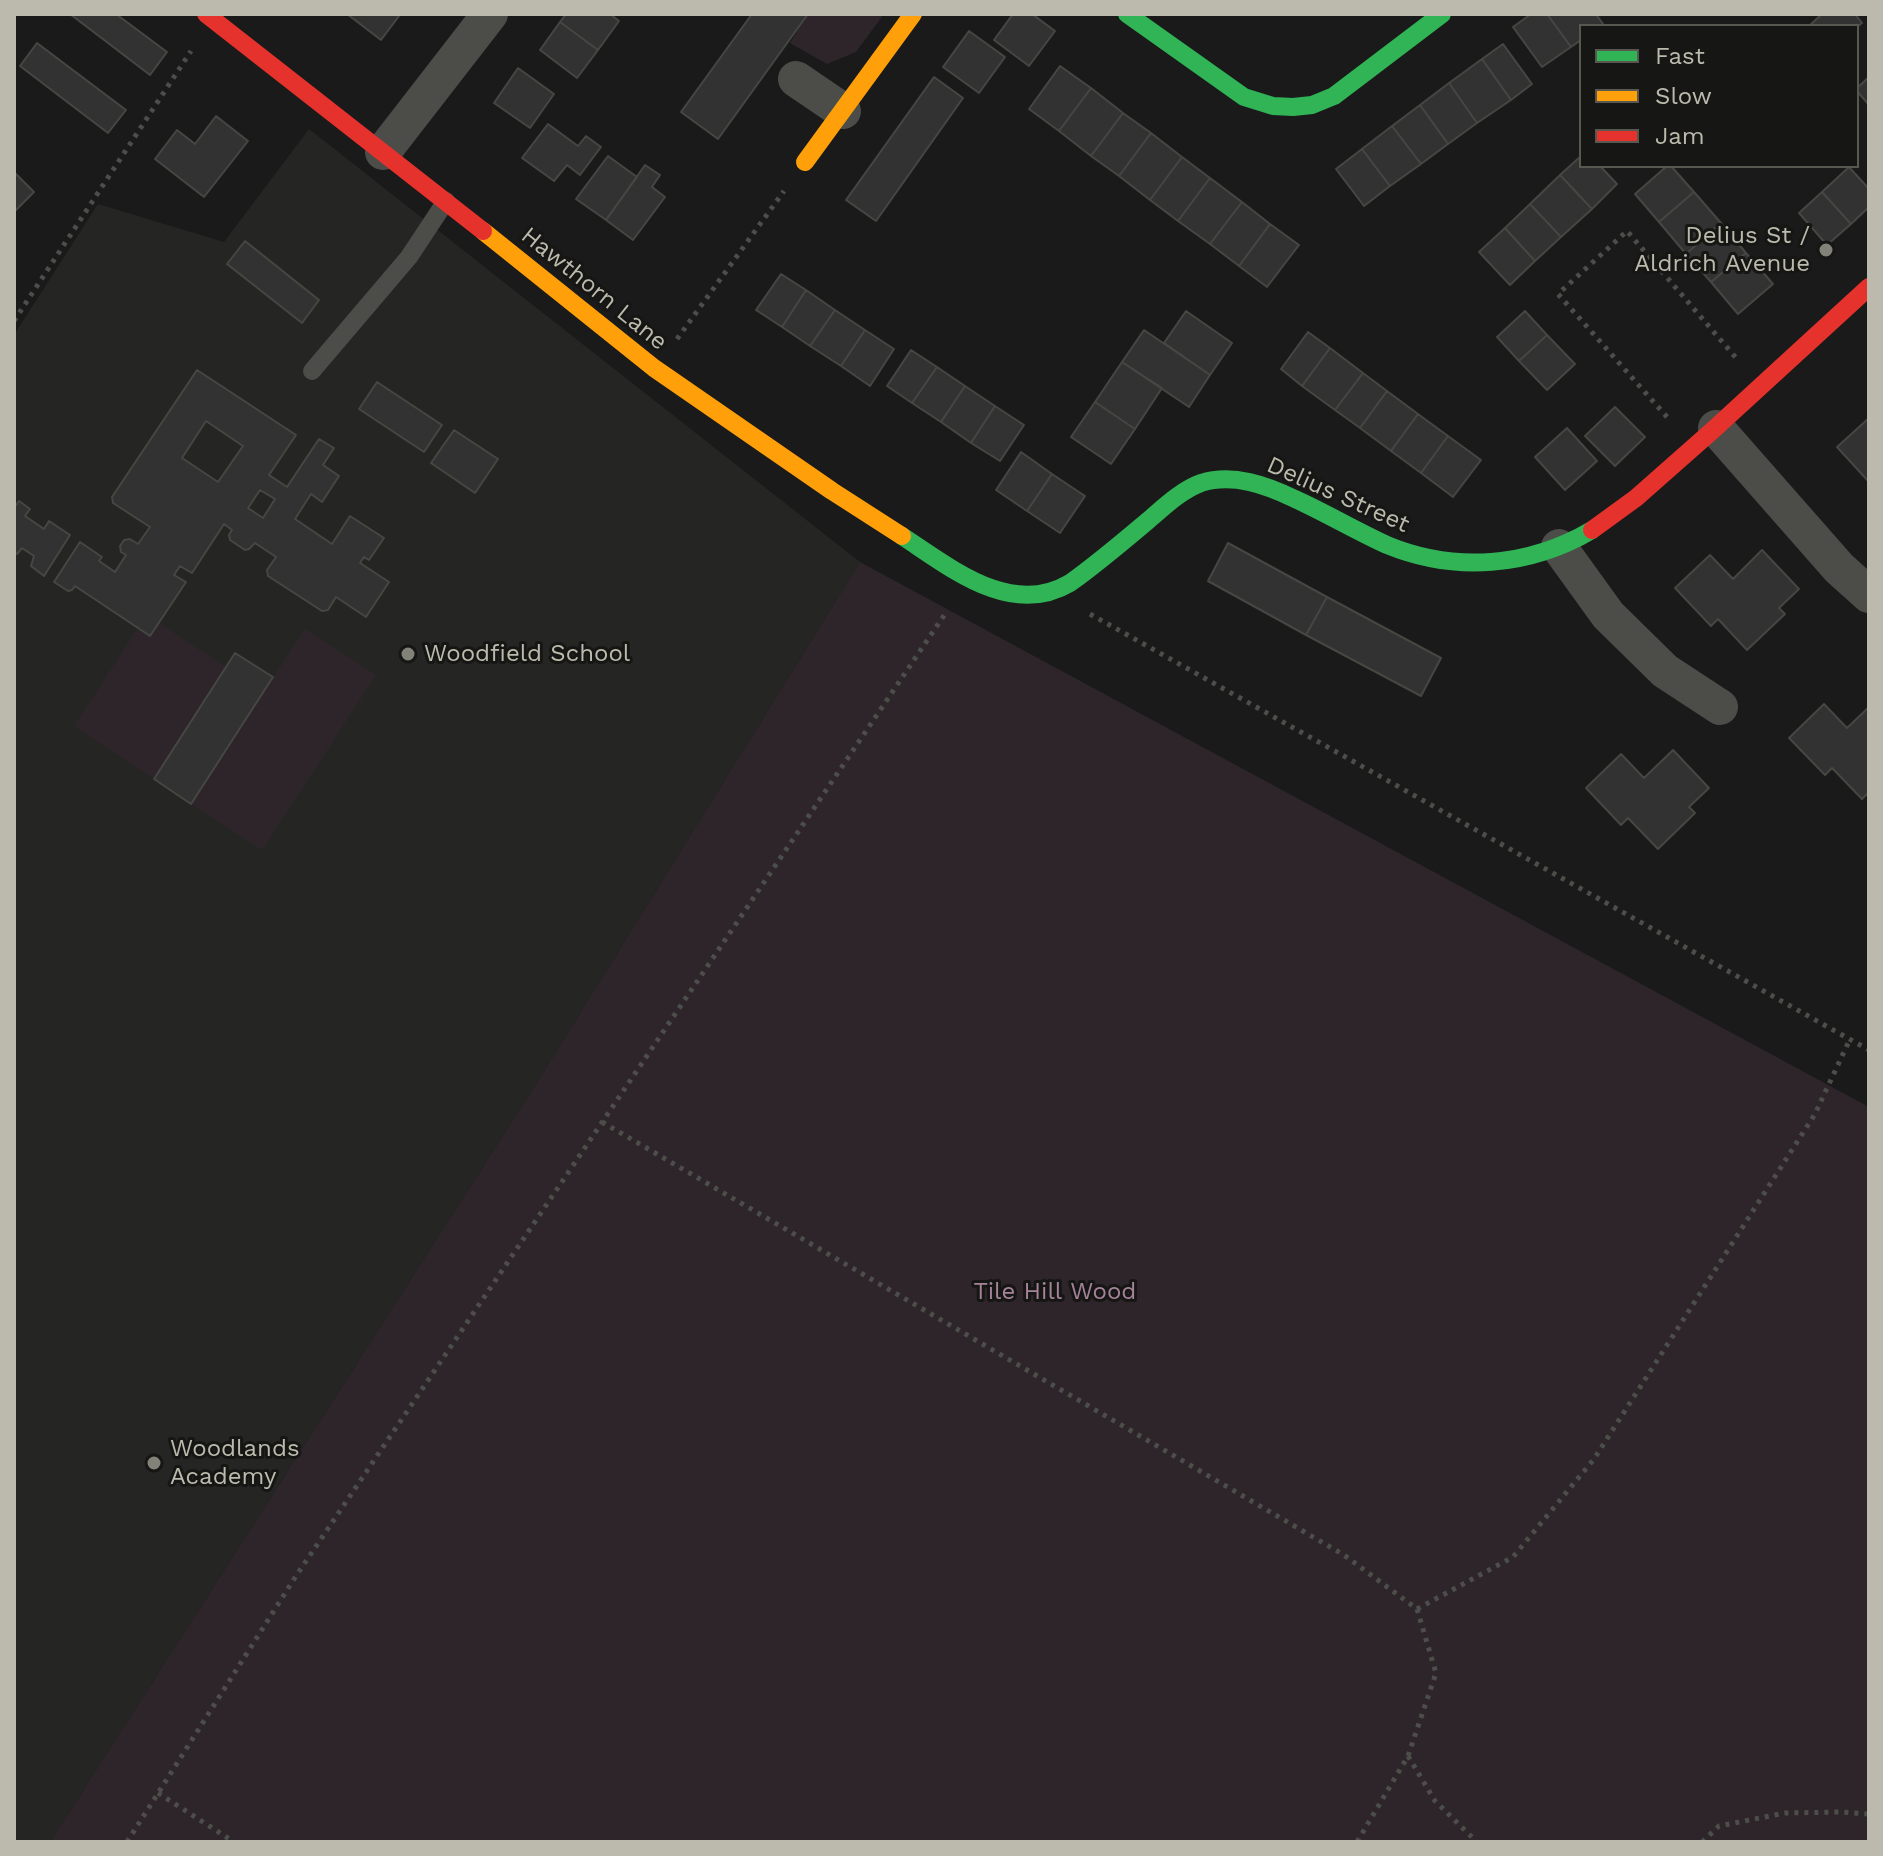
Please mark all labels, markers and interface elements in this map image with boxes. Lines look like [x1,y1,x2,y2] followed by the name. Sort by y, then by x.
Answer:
[1579,24,1859,168] legend
[1655,42,1705,70] text: Fast
[1655,82,1712,110] text: Slow
[1655,122,1705,150] text: Jam
[515,221,673,357] street label: Hawthorn Lane
[1634,222,1810,278] place label: Delius St / Aldrich Avenue
[1817,241,1835,259] marker: Delius St / Aldrich Avenue
[1262,451,1414,539] street label: Delius Street
[424,640,630,668] place label: Woodfield School
[399,645,417,663] marker: Woodfield School
[974,1278,1136,1306] park label: Tile Hill Wood
[170,1435,300,1491] place label: Woodlands Academy
[145,1454,163,1472] marker: Woodlands Academy

